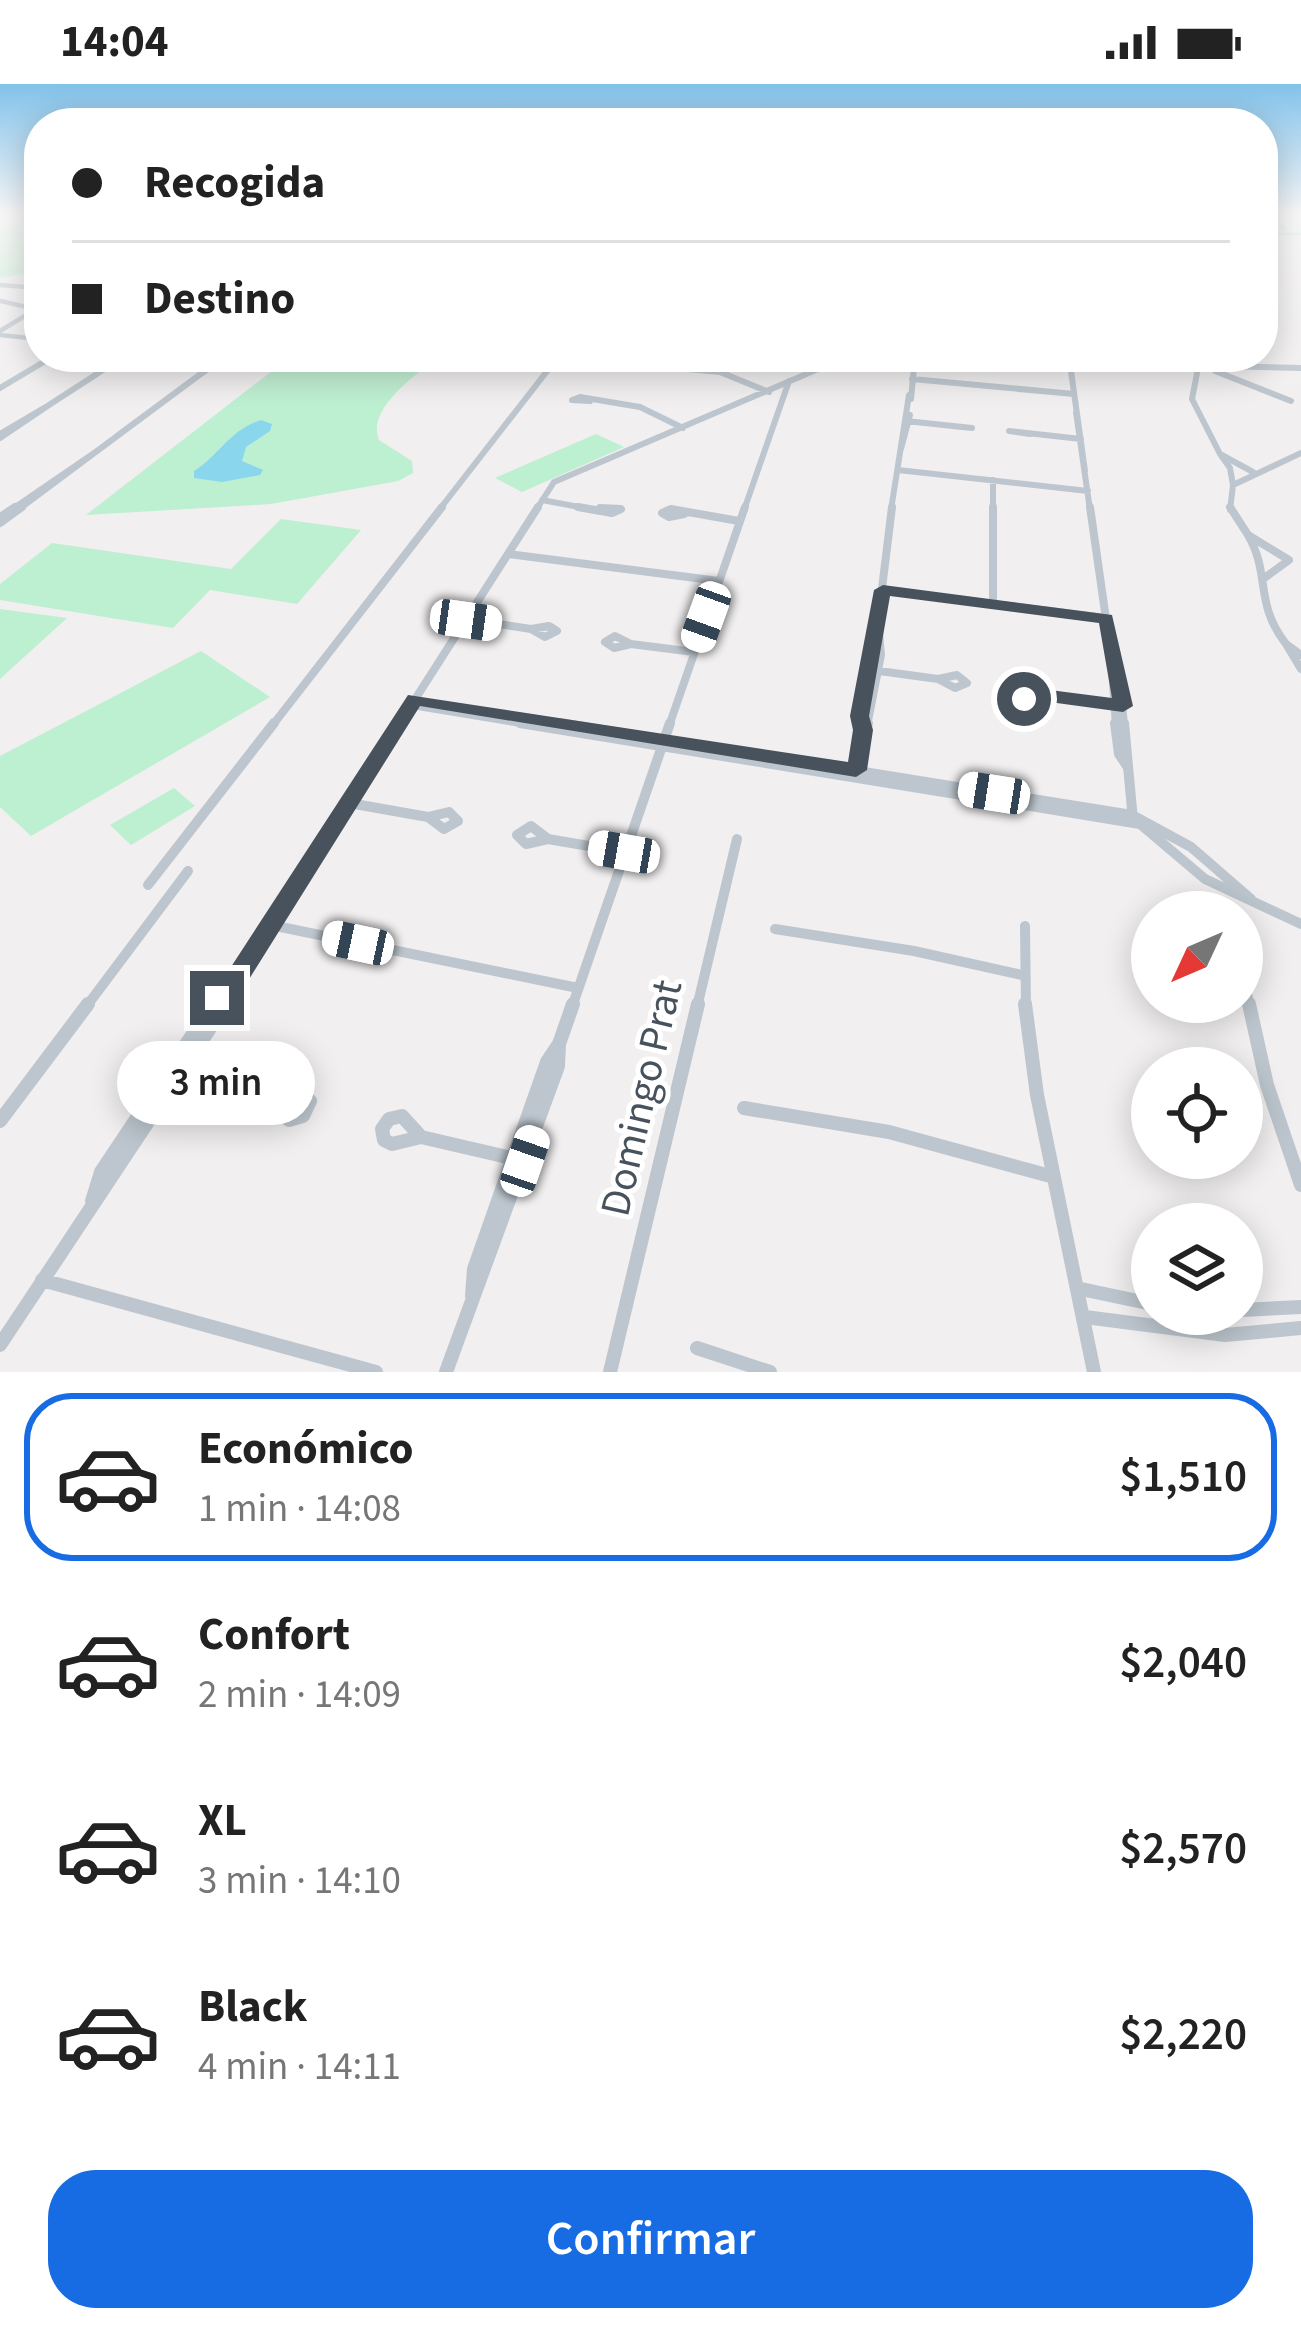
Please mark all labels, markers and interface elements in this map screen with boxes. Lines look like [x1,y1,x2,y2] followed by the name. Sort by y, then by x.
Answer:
[60,10,169,74] text: 14:04
[144,151,325,215] text: Recogida
[144,267,295,331] text: Destino
[677,577,735,657] car
[428,597,504,643] car
[997,672,1051,726] route start
[956,770,1032,816] car
[585,828,663,876] car
[1131,891,1263,1023] north arrow
[1131,891,1263,1335] map controls
[319,918,397,968] car
[190,971,244,1025] route end
[586,974,698,1222] street label: Domingo Prat
[118,1040,316,1124] callout: 3 min
[1131,1047,1263,1179] button: locate
[170,1055,262,1111] text: 3 min
[496,1121,554,1201] car
[1131,1203,1263,1335] button: layers
[198,1417,414,1481] text: Económico
[54,1423,162,1531] icon: car
[1119,1445,1247,1509] text: $1,510
[198,1481,401,1537] text: 1 min · 14:08
[198,1603,350,1667] text: Confort
[54,1609,162,1717] icon: car
[1119,1631,1247,1695] text: $2,040
[198,1667,401,1723] text: 2 min · 14:09
[198,1789,247,1853] text: XL
[54,1795,162,1903] icon: car
[1119,1817,1247,1881] text: $2,570
[198,1853,401,1909] text: 3 min · 14:10
[198,1975,308,2039] text: Black
[54,1981,162,2089] icon: car
[1119,2003,1247,2067] text: $2,220
[198,2039,401,2095] text: 4 min · 14:11
[48,2170,1253,2308] button: Confirmar

